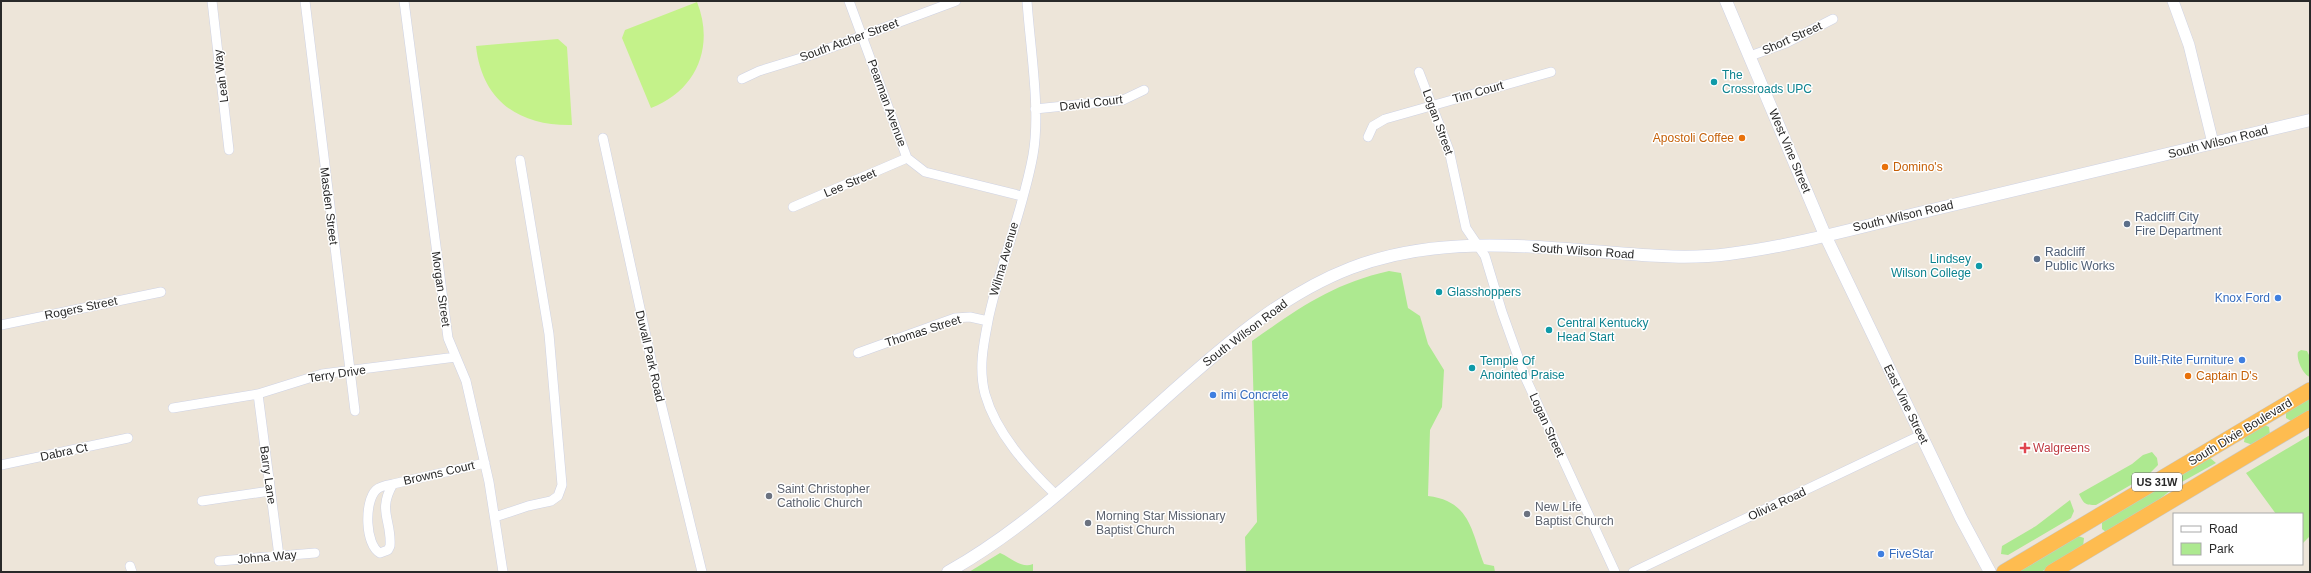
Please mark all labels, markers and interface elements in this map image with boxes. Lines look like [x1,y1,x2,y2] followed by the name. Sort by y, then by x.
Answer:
[798,15,901,64] street label: South Atcher Street
[1760,18,1825,57] street label: Short Street
[211,49,231,103] street label: Leah Way
[865,57,909,149] street label: Pearman Avenue
[1722,68,1812,96] place label: The Crossroads UPC
[1709,77,1719,87] marker: The Crossroads UPC
[1451,78,1506,106] street label: Tim Court
[1420,87,1457,157] street label: Logan Street
[1059,92,1124,114] street label: David Court
[1766,107,1814,196] street label: West Vine Street
[2166,123,2270,161] street label: South Wilson Road
[1653,131,1734,145] place label: Apostoli Coffee
[1737,133,1747,143] marker: Apostoli Coffee
[1893,160,1943,174] place label: Domino's
[1880,162,1890,172] marker: Domino's
[822,165,879,200] street label: Lee Street
[317,166,341,246] street label: Masden Street
[1851,198,1955,234] street label: South Wilson Road
[2135,210,2222,238] place label: Radcliff City Fire Department
[2122,219,2132,229] marker: Radcliff City Fire Department
[987,220,1021,298] street label: Wilma Avenue
[1531,240,1635,262] street label: South Wilson Road
[2045,245,2115,273] place label: Radcliff Public Works
[429,250,453,328] street label: Morgan Street
[1891,252,1971,280] place label: Lindsey Wilson College
[2032,254,2042,264] marker: Radcliff Public Works
[1974,261,1984,271] marker: Lindsey Wilson College
[1447,285,1521,299] place label: Glasshoppers
[1434,287,1444,297] marker: Glasshoppers
[2215,291,2270,305] place label: Knox Ford
[43,293,119,323] street label: Rogers Street
[2273,293,2283,303] marker: Knox Ford
[1200,296,1290,370] street label: South Wilson Road
[633,309,667,403] street label: Duvall Park Road
[883,312,963,350] street label: Thomas Street
[1557,316,1648,344] place label: Central Kentucky Head Start
[1544,325,1554,335] marker: Central Kentucky Head Start
[2134,353,2234,367] place label: Built-Rite Furniture
[1480,354,1565,382] place label: Temple Of Anointed Praise
[2237,355,2247,365] marker: Built-Rite Furniture
[307,362,367,385] street label: Terry Drive
[1881,362,1932,447] street label: East Vine Street
[1467,363,1477,373] marker: Temple Of Anointed Praise
[2196,369,2258,383] place label: Captain D's
[2183,371,2193,381] marker: Captain D's
[1221,388,1289,402] place label: imi Concrete
[1208,390,1218,400] marker: imi Concrete
[1527,391,1568,460] street label: Logan Street
[2186,395,2294,469] street label: South Dixie Boulevard
[39,440,90,464] street label: Dabra Ct
[2033,441,2090,455] place label: Walgreens
[2020,443,2030,453] marker: Walgreens
[257,445,279,505] street label: Barry Lane
[402,458,477,488] street label: Browns Court
[2132,473,2182,491] road number: US 31W
[777,482,870,510] place label: Saint Christopher Catholic Church
[1746,485,1808,523] street label: Olivia Road
[764,491,774,501] marker: Saint Christopher Catholic Church
[1535,500,1614,528] place label: New Life Baptist Church
[1096,509,1225,537] place label: Morning Star Missionary Baptist Church
[1522,509,1532,519] marker: New Life Baptist Church
[2173,513,2303,565] legend
[1083,518,1093,528] marker: Morning Star Missionary Baptist Church
[2209,522,2238,536] text: Road
[2209,542,2235,556] text: Park
[237,547,297,567] street label: Johna Way
[1889,547,1934,561] place label: FiveStar
[1876,549,1886,559] marker: FiveStar

